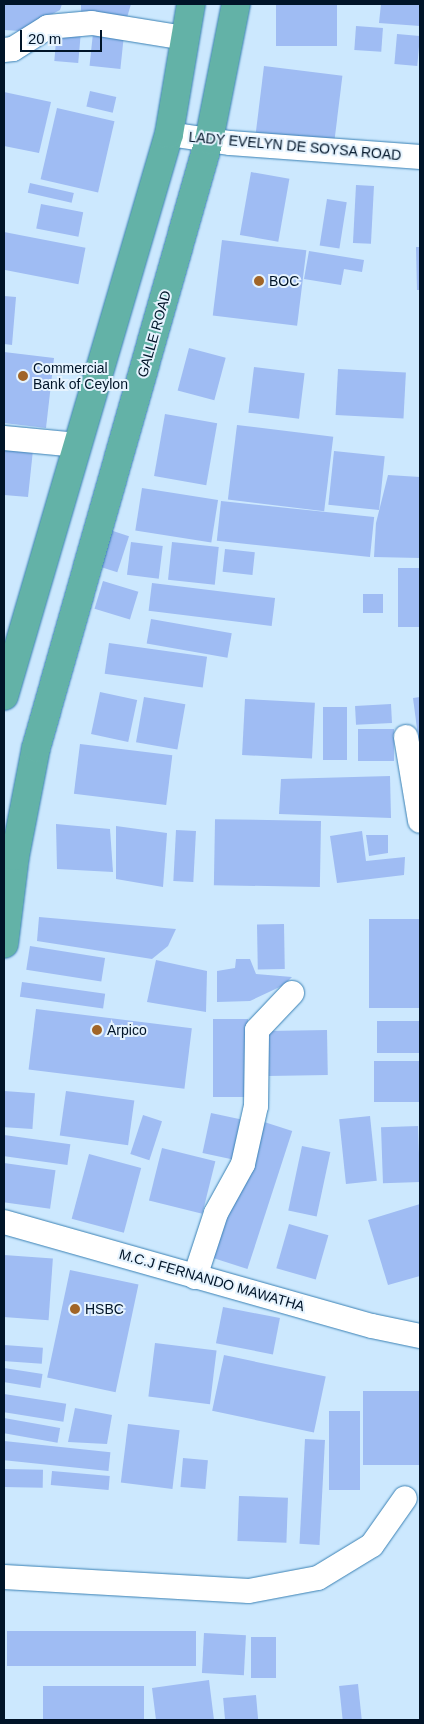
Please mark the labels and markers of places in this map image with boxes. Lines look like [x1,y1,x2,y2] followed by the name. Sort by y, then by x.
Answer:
[269,273,299,289] place label: BOC
[253,275,265,287] marker: BOC
[33,360,128,392] place label: Commercial Bank of Ceylon
[17,370,29,382] marker: Commercial Bank of Ceylon
[107,1022,147,1038] place label: Arpico
[91,1024,103,1036] marker: Arpico
[85,1301,124,1317] place label: HSBC
[69,1303,81,1315] marker: HSBC

